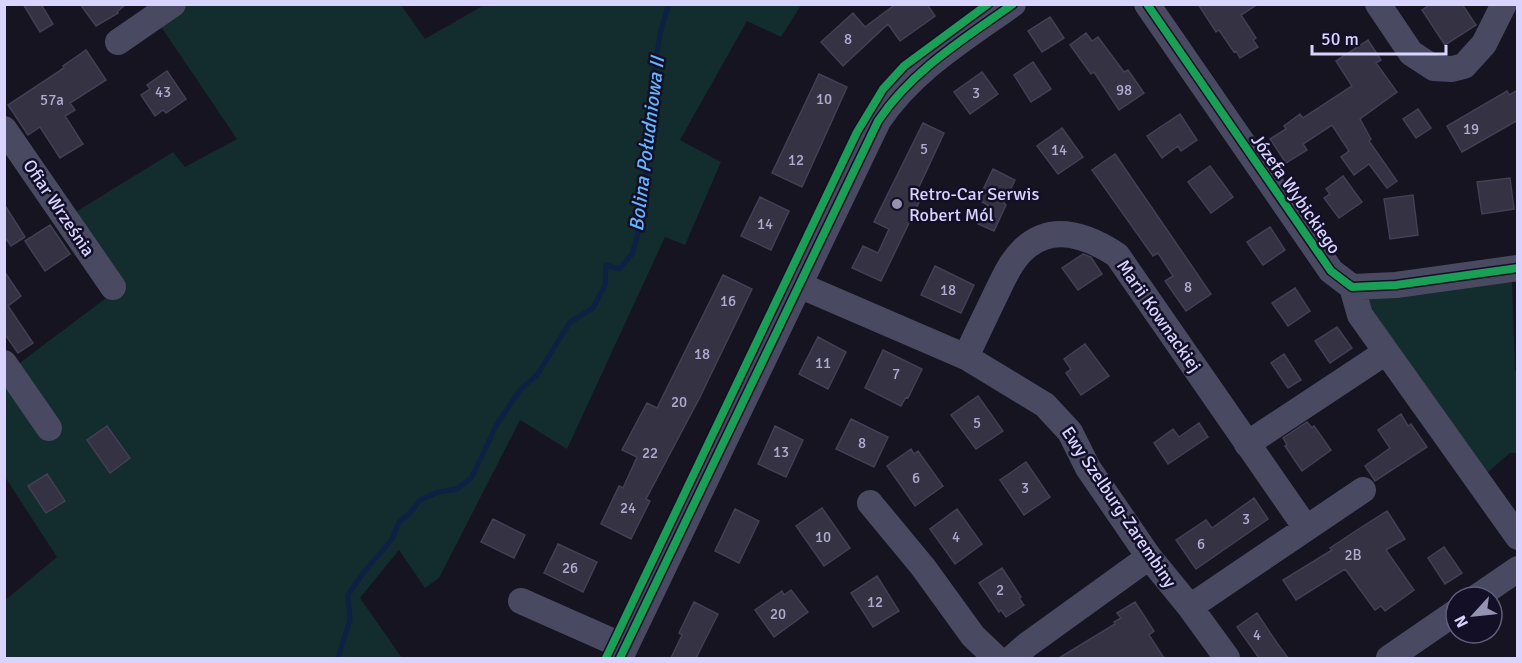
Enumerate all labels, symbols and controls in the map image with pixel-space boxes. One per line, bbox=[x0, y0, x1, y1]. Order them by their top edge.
scale bar bbox=[1312, 18, 1446, 56]
text: 50 m bbox=[1321, 28, 1359, 50]
house number: 8 bbox=[844, 30, 852, 48]
water label: Bolina Południowa II bbox=[624, 53, 670, 233]
house number: 98 bbox=[1116, 81, 1132, 99]
house number: 43 bbox=[155, 83, 171, 101]
house number: 3 bbox=[972, 84, 980, 102]
house number: 10 bbox=[816, 90, 832, 108]
house number: 57a bbox=[40, 91, 64, 109]
house number: 19 bbox=[1463, 120, 1479, 138]
street label: Józefa Wybickiego bbox=[1246, 130, 1346, 258]
house number: 5 bbox=[920, 140, 928, 158]
house number: 14 bbox=[1051, 141, 1067, 159]
house number: 12 bbox=[788, 151, 804, 169]
street label: Ofiar Września bbox=[18, 155, 100, 261]
place label: Retro-Car Serwis Robert Mól bbox=[909, 183, 1039, 226]
marker: Retro-Car Serwis Robert Mól bbox=[890, 197, 904, 211]
house number: 14 bbox=[757, 215, 773, 233]
street label: Marii Kownackiej bbox=[1112, 256, 1206, 376]
house number: 8 bbox=[1184, 278, 1192, 296]
house number: 18 bbox=[940, 281, 956, 299]
house number: 16 bbox=[720, 292, 736, 310]
house number: 18 bbox=[694, 345, 710, 363]
house number: 11 bbox=[815, 354, 831, 372]
house number: 7 bbox=[892, 365, 900, 383]
house number: 20 bbox=[671, 393, 687, 411]
house number: 5 bbox=[973, 414, 981, 432]
street label: Ewy Szelburg-Zarembiny bbox=[1057, 422, 1181, 592]
house number: 8 bbox=[858, 434, 866, 452]
house number: 13 bbox=[773, 443, 789, 461]
house number: 22 bbox=[642, 444, 658, 462]
house number: 6 bbox=[912, 469, 920, 487]
house number: 3 bbox=[1021, 479, 1029, 497]
house number: 24 bbox=[620, 499, 636, 517]
house number: 3 bbox=[1242, 510, 1250, 528]
house number: 10 bbox=[815, 528, 831, 546]
house number: 4 bbox=[952, 528, 960, 546]
house number: 6 bbox=[1197, 535, 1205, 553]
house number: 2B bbox=[1344, 546, 1362, 564]
house number: 26 bbox=[562, 559, 578, 577]
house number: 2 bbox=[996, 581, 1004, 599]
north arrow bbox=[1444, 585, 1504, 645]
house number: 12 bbox=[867, 593, 883, 611]
house number: 20 bbox=[770, 605, 786, 623]
text: N bbox=[1450, 612, 1473, 631]
house number: 4 bbox=[1253, 626, 1261, 644]

